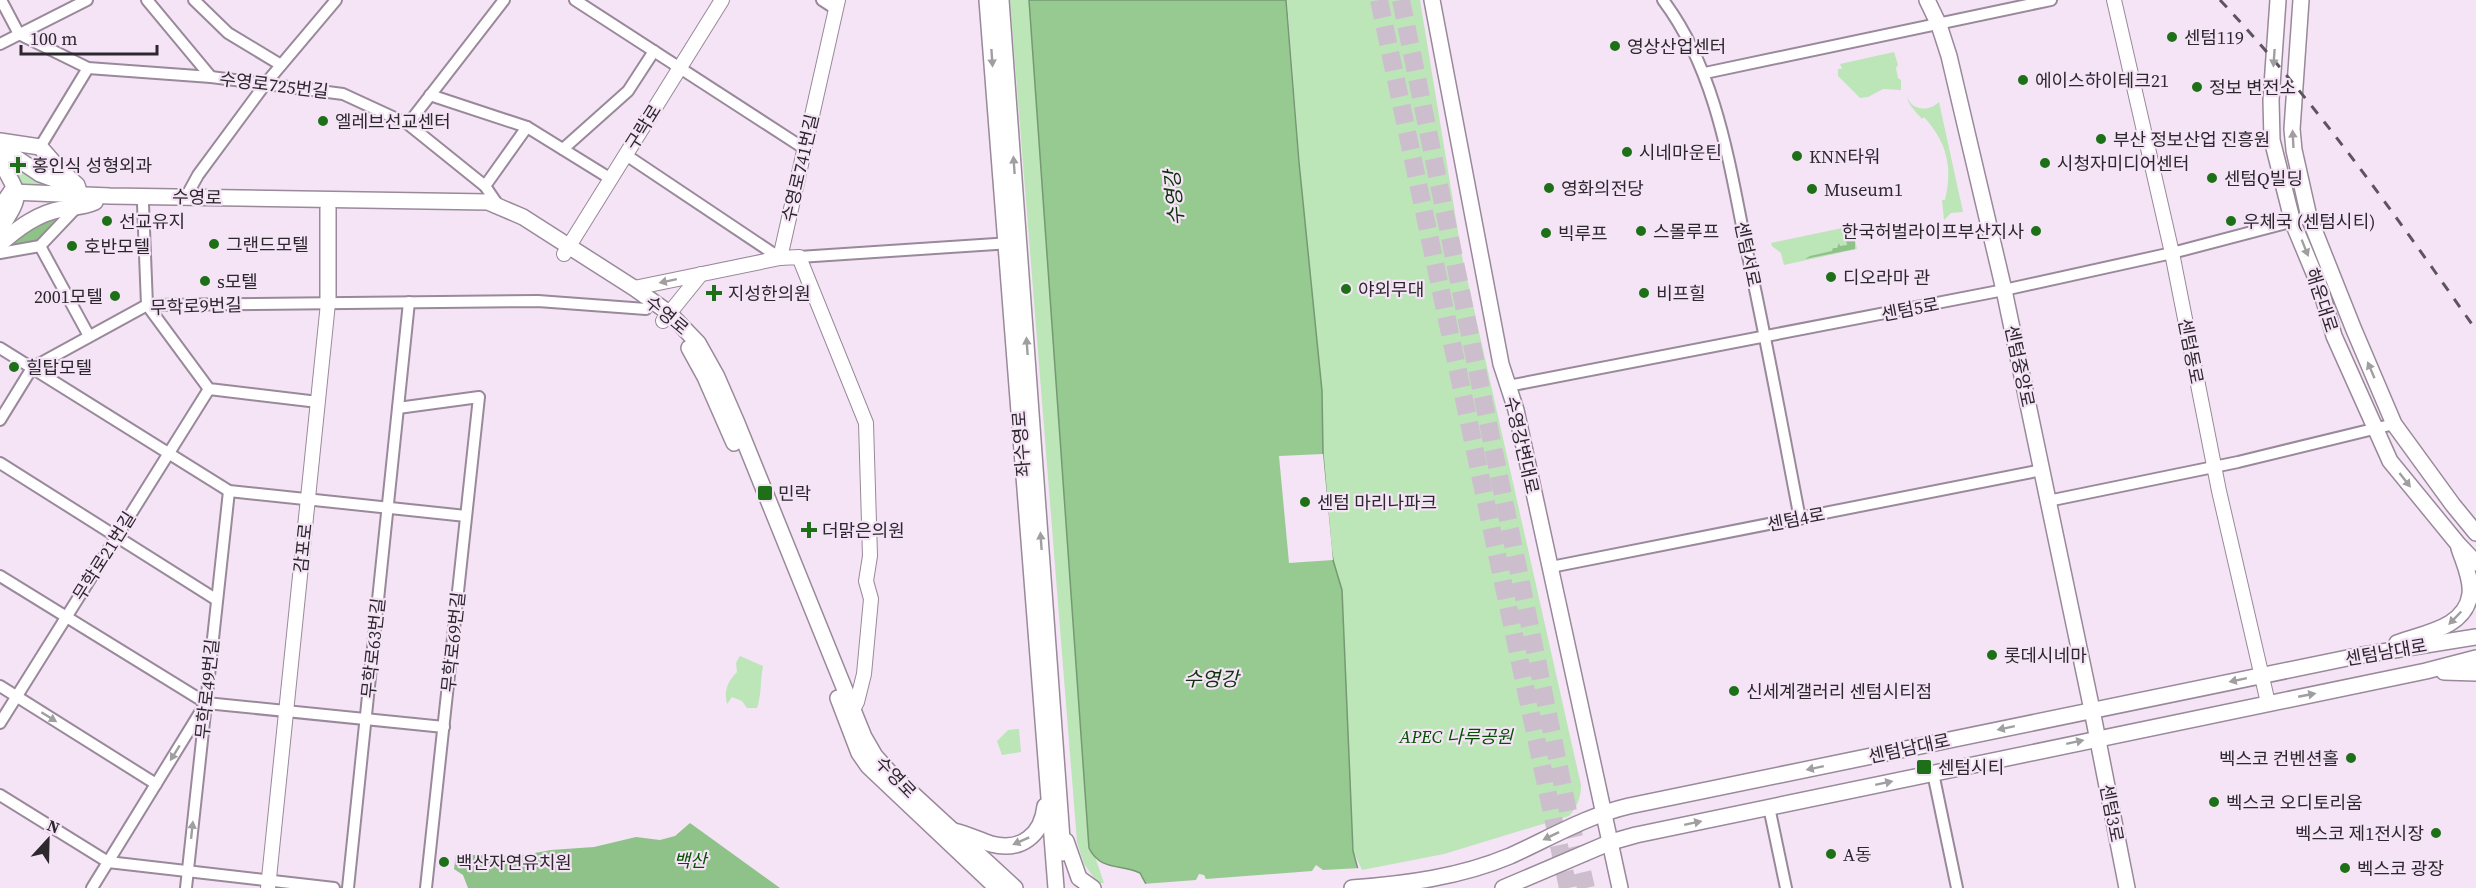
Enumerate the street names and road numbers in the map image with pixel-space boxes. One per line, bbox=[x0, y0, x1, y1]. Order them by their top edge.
street label: 수영로725번길 bbox=[218, 66, 330, 104]
street label: 구락로 bbox=[619, 99, 667, 155]
street label: 수영로741번길 bbox=[775, 112, 825, 224]
street label: 수영로 bbox=[172, 184, 222, 210]
street label: 센텀서로 bbox=[1729, 219, 1767, 289]
street label: 해운대로 bbox=[2300, 265, 2344, 335]
street label: 수영로 bbox=[640, 289, 694, 341]
street label: 센텀5로 bbox=[1879, 291, 1941, 327]
street label: 무학로9번길 bbox=[150, 292, 242, 320]
street label: 센텀동로 bbox=[2172, 316, 2210, 386]
street label: 센텀중앙로 bbox=[1999, 323, 2041, 409]
street label: 수영강변대로 bbox=[1499, 394, 1545, 496]
street label: 좌수영로 bbox=[1006, 410, 1036, 478]
street label: 센텀4로 bbox=[1765, 501, 1827, 537]
street label: 무학로21번길 bbox=[67, 507, 141, 605]
street label: 감포로 bbox=[288, 522, 318, 574]
street label: 무학로69번길 bbox=[435, 591, 471, 693]
street label: 무학로63번길 bbox=[355, 597, 391, 699]
street label: 센텀남대로 bbox=[2343, 632, 2429, 672]
street label: 무학로49번길 bbox=[189, 638, 225, 740]
street label: 센텀남대로 bbox=[1866, 727, 1952, 769]
street label: 수영로 bbox=[870, 750, 922, 804]
street label: 센텀3로 bbox=[2094, 782, 2130, 844]

